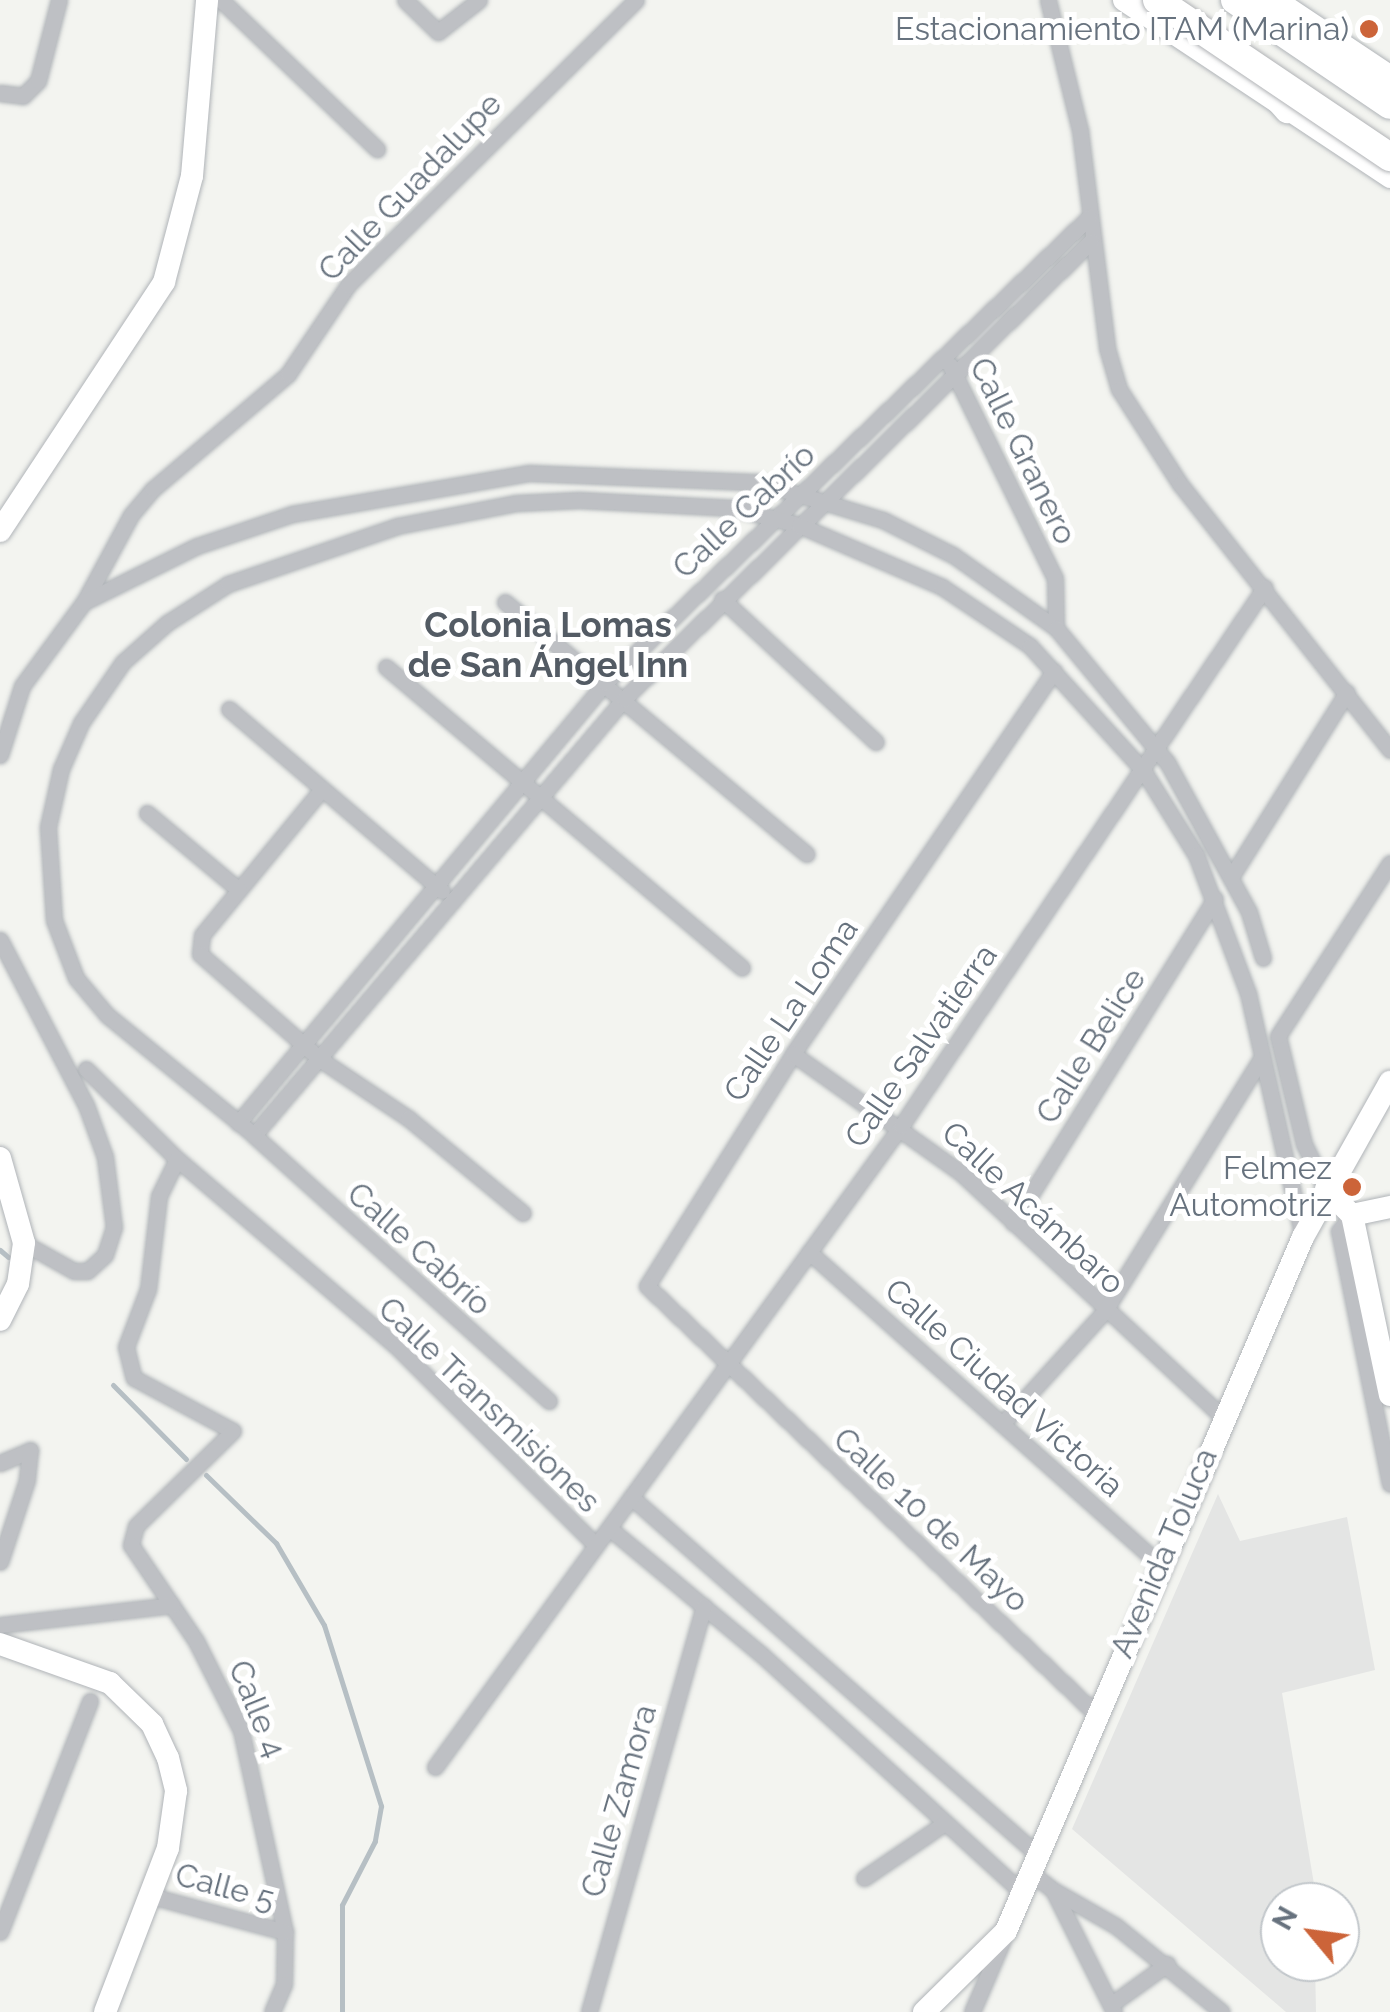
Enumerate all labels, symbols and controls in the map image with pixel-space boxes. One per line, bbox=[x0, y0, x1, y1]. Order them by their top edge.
place label: Estacionamiento ITAM (Marina) bbox=[895, 10, 1349, 48]
marker: Estacionamiento ITAM (Marina) bbox=[1358, 18, 1380, 40]
street label: Calle Guadalupe bbox=[311, 85, 509, 289]
street label: Calle Granero bbox=[961, 352, 1085, 550]
street label: Calle Cabrío bbox=[665, 436, 823, 586]
district label: Colonia Lomas de San Ángel Inn bbox=[407, 604, 689, 686]
street label: Calle La Loma bbox=[716, 911, 866, 1109]
street label: Calle Salvatierra bbox=[837, 937, 1005, 1155]
street label: Calle Belice bbox=[1028, 961, 1154, 1131]
street label: Calle Acámbaro bbox=[934, 1113, 1132, 1303]
place label: Felmez Automotriz bbox=[1169, 1150, 1332, 1225]
street label: Calle Cabrío bbox=[339, 1174, 499, 1324]
marker: Felmez Automotriz bbox=[1341, 1176, 1363, 1198]
street label: Calle Ciudad Victoria bbox=[877, 1271, 1131, 1505]
street label: Calle Transmisiones bbox=[370, 1289, 608, 1521]
street label: Calle 10 de Mayo bbox=[826, 1420, 1036, 1620]
street label: Avenida Toluca bbox=[1102, 1442, 1226, 1664]
street label: Calle 4 bbox=[220, 1655, 294, 1763]
street label: Calle Zamora bbox=[573, 1700, 665, 1902]
street label: Calle 5 bbox=[171, 1855, 279, 1919]
north arrow bbox=[1260, 1882, 1360, 1982]
text: N bbox=[1265, 1901, 1305, 1936]

